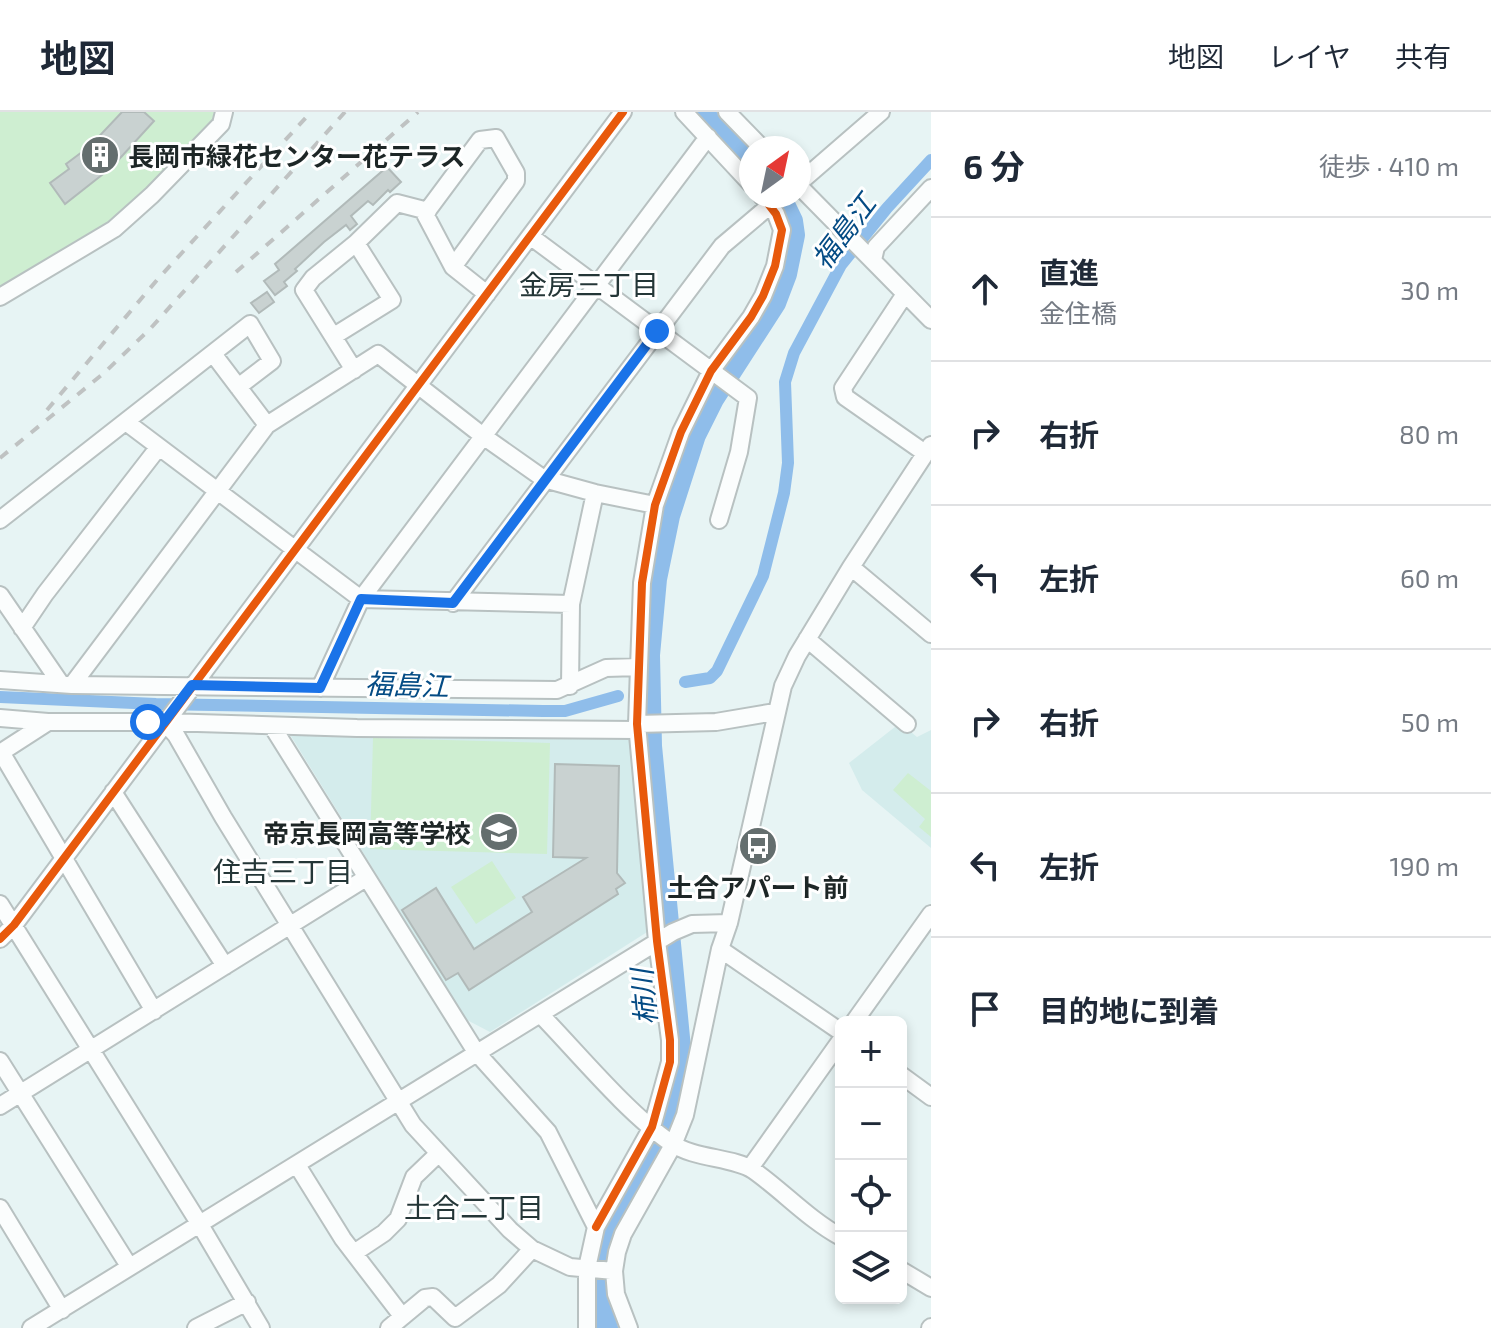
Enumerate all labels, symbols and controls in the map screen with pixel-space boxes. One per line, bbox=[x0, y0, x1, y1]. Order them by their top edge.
text: 地図 bbox=[40, 34, 116, 80]
text: 地図 bbox=[1168, 39, 1224, 73]
text: レイヤ bbox=[1268, 39, 1351, 73]
text: 共有 bbox=[1395, 39, 1451, 73]
building icon: 長岡市緑花センター花テラス bbox=[79, 134, 121, 176]
north arrow bbox=[739, 136, 811, 208]
place label: 長岡市緑花センター花テラス bbox=[128, 140, 465, 171]
text: 6 分 bbox=[963, 145, 1024, 186]
text: 徒歩 · 410 m bbox=[1319, 150, 1459, 181]
water label: 福島江 bbox=[804, 185, 884, 275]
text: 直進 bbox=[1039, 254, 1099, 290]
district label: 金房三丁目 bbox=[519, 267, 659, 301]
icon: ahead bbox=[963, 267, 1007, 311]
text: 30 m bbox=[1400, 274, 1459, 305]
text: 金住橋 bbox=[1039, 297, 1117, 328]
route end bbox=[639, 313, 675, 349]
icon: right bbox=[963, 411, 1007, 455]
text: 右折 bbox=[1039, 416, 1099, 452]
text: 80 m bbox=[1399, 418, 1459, 449]
icon: left bbox=[963, 555, 1007, 599]
text: 左折 bbox=[1039, 560, 1099, 596]
text: 60 m bbox=[1400, 562, 1459, 593]
water label: 福島江 bbox=[364, 666, 453, 703]
icon: right bbox=[963, 699, 1007, 743]
route start bbox=[130, 704, 166, 740]
text: 右折 bbox=[1039, 704, 1099, 740]
text: 50 m bbox=[1401, 706, 1459, 737]
school or university icon: 帝京長岡高等学校 bbox=[478, 811, 520, 853]
place label: 帝京長岡高等学校 bbox=[263, 817, 471, 848]
bus stop icon: 土合アパート前 bbox=[737, 825, 779, 867]
icon: left bbox=[963, 843, 1007, 887]
text: 左折 bbox=[1039, 848, 1099, 884]
text: 190 m bbox=[1390, 850, 1459, 881]
district label: 住吉三丁目 bbox=[213, 854, 353, 888]
place label: 土合アパート前 bbox=[667, 871, 849, 902]
water label: 柿川 bbox=[623, 965, 662, 1026]
icon: arrive bbox=[963, 987, 1007, 1031]
text: 目的地に到着 bbox=[1039, 992, 1219, 1028]
map controls bbox=[835, 1016, 907, 1304]
button: + bbox=[835, 1016, 907, 1088]
button: − bbox=[835, 1088, 907, 1160]
button: locate bbox=[835, 1160, 907, 1232]
district label: 土合二丁目 bbox=[404, 1190, 544, 1224]
button: layers bbox=[835, 1232, 907, 1304]

